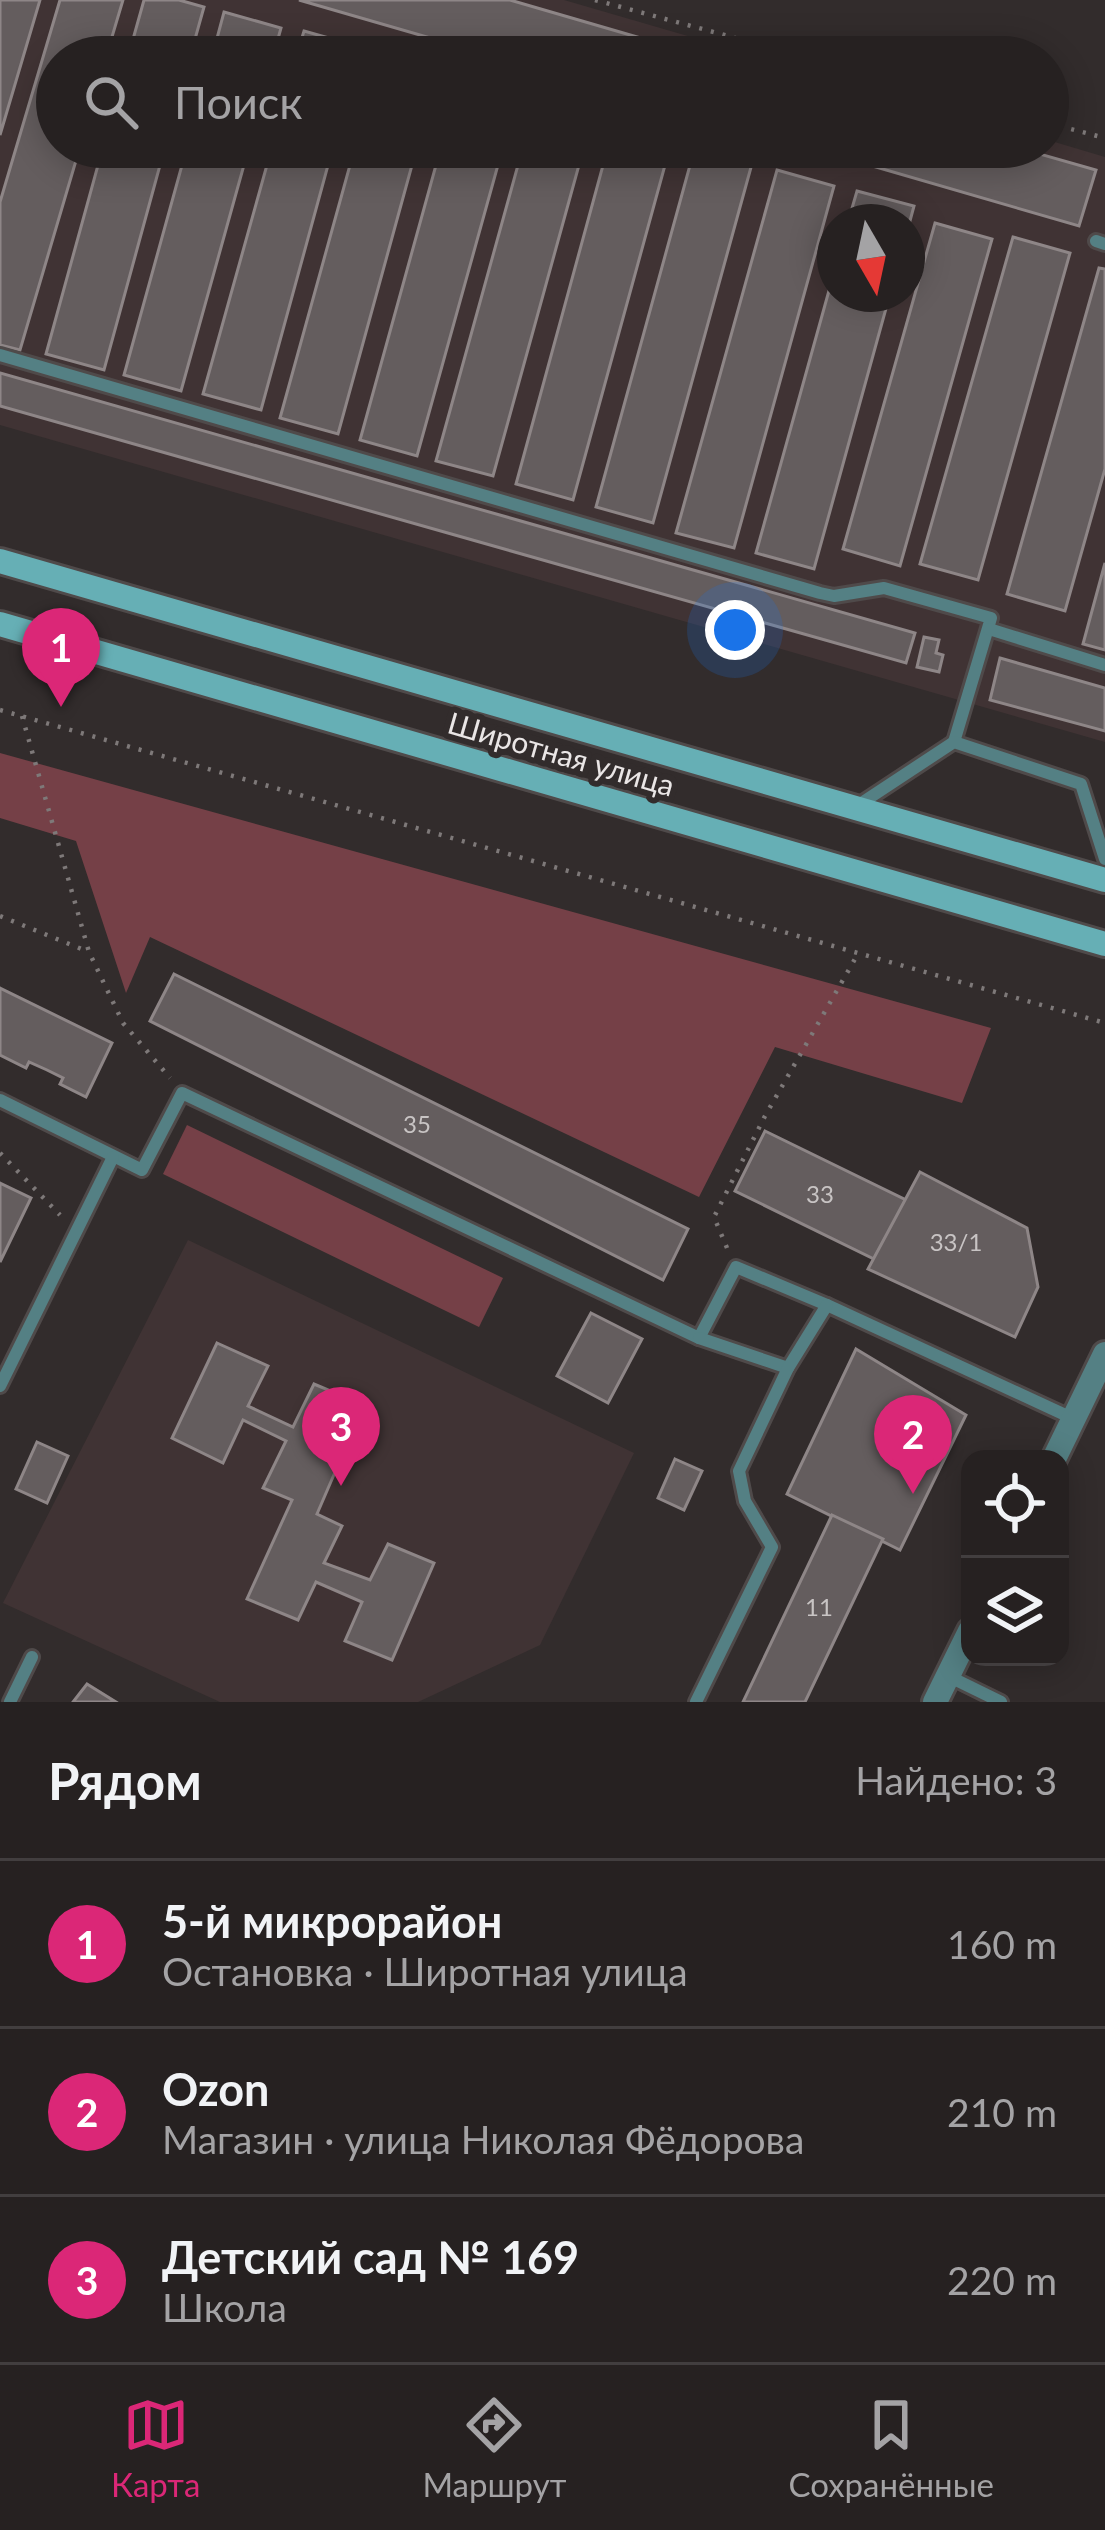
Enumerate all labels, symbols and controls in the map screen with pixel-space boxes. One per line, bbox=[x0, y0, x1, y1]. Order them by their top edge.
search box bbox=[36, 36, 1069, 168]
icon: search bbox=[78, 69, 144, 135]
text: Поиск bbox=[174, 75, 303, 129]
north arrow bbox=[817, 204, 925, 312]
your location bbox=[705, 600, 765, 660]
pin: 1 bbox=[22, 608, 100, 707]
street label: Широтная улица bbox=[444, 704, 679, 803]
house number: 35 bbox=[403, 1109, 431, 1138]
house number: 33 bbox=[806, 1179, 834, 1208]
house number: 33/1 bbox=[930, 1227, 982, 1256]
pin: 3 bbox=[302, 1387, 380, 1486]
pin: 2 bbox=[874, 1395, 952, 1494]
map controls bbox=[961, 1450, 1069, 1666]
button: locate bbox=[961, 1450, 1069, 1558]
button: layers bbox=[961, 1558, 1069, 1666]
house number: 11 bbox=[805, 1592, 833, 1621]
text: Рядом bbox=[48, 1750, 202, 1811]
text: Найдено: 3 bbox=[855, 1757, 1057, 1803]
text: 5-й микрорайон bbox=[162, 1894, 502, 1948]
text: 1 bbox=[76, 1921, 98, 1967]
text: 160 m bbox=[947, 1921, 1057, 1967]
text: Остановка · Широтная улица bbox=[162, 1948, 688, 1994]
text: Ozon bbox=[162, 2062, 269, 2116]
text: 2 bbox=[76, 2089, 98, 2135]
text: 210 m bbox=[947, 2089, 1057, 2135]
text: Магазин · улица Николая Фёдорова bbox=[162, 2116, 804, 2162]
text: Детский сад № 169 bbox=[162, 2230, 579, 2284]
text: 3 bbox=[76, 2257, 98, 2303]
text: 220 m bbox=[947, 2257, 1057, 2303]
text: Школа bbox=[162, 2284, 287, 2330]
tab: Карта bbox=[111, 2392, 200, 2504]
tab: Маршрут bbox=[422, 2392, 566, 2504]
tab: Сохранённые bbox=[788, 2392, 994, 2504]

